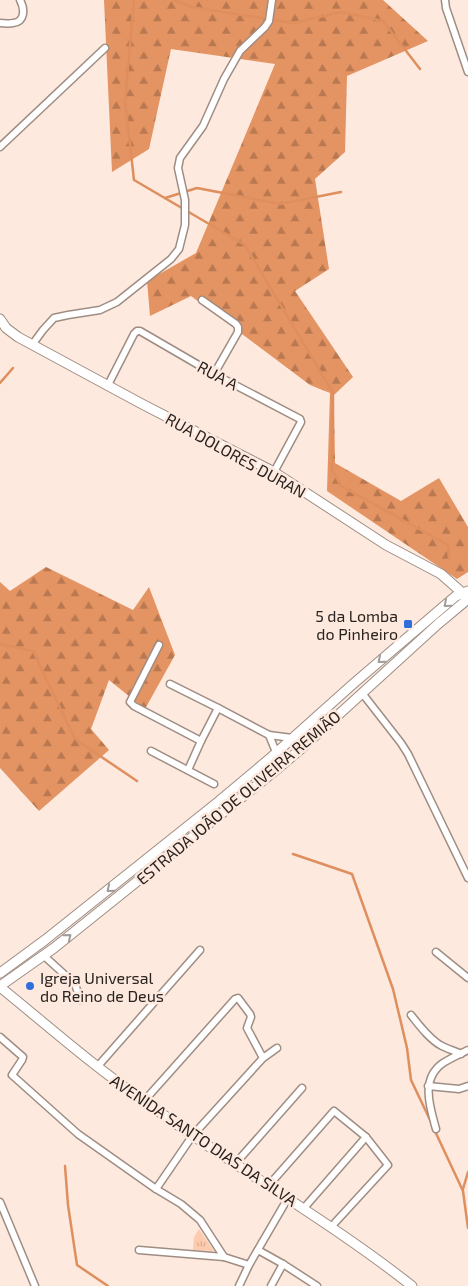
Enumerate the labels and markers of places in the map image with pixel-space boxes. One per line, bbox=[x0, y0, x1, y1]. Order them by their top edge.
place label: 5 da Lomba do Pinheiro bbox=[315, 606, 398, 643]
marker: 5 da Lomba do Pinheiro bbox=[402, 618, 414, 630]
place label: Igreja Universal do Reino de Deus bbox=[40, 968, 164, 1005]
marker: Igreja Universal do Reino de Deus bbox=[24, 980, 36, 992]

